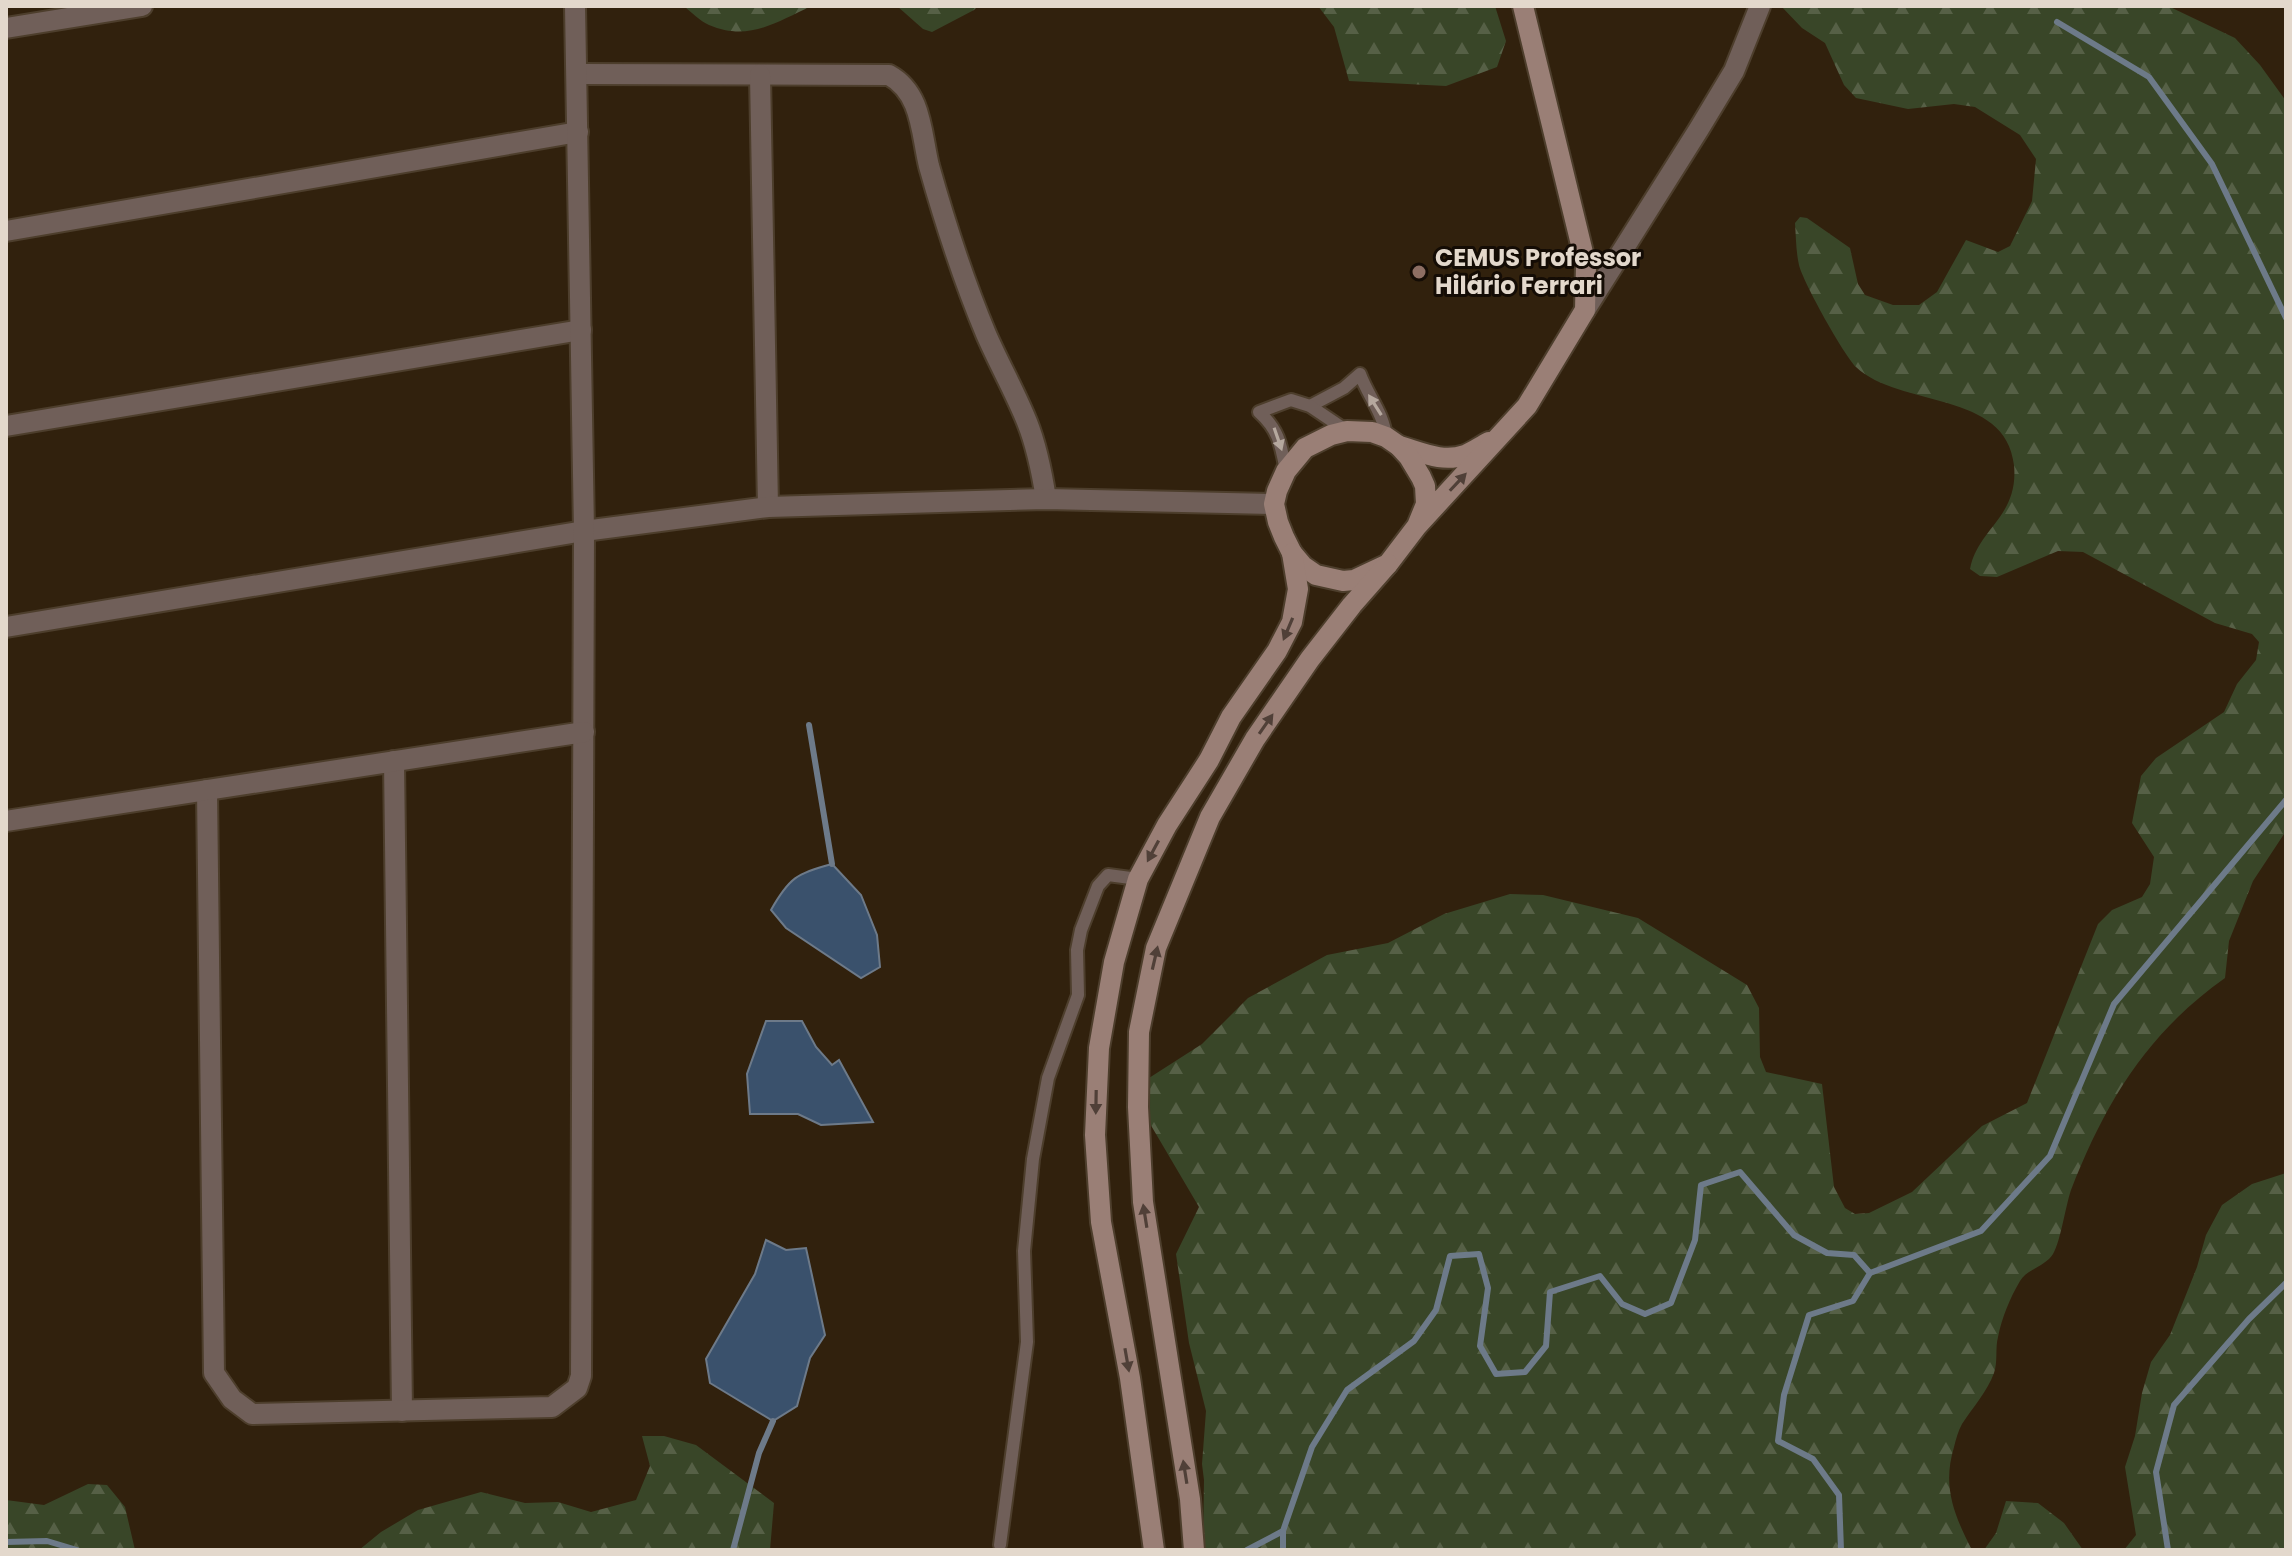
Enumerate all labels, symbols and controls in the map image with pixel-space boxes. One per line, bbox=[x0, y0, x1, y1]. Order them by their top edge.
place label: CEMUS Professor Hilário Ferrari bbox=[1435, 241, 1641, 302]
marker: CEMUS Professor Hilário Ferrari bbox=[1410, 263, 1428, 281]
one-way arrow bbox=[1369, 394, 1383, 416]
one-way arrow bbox=[1272, 427, 1284, 451]
one-way arrow bbox=[1449, 473, 1467, 492]
one-way arrow bbox=[1282, 617, 1295, 641]
one-way arrow bbox=[1258, 713, 1273, 734]
one-way arrow bbox=[1147, 840, 1161, 862]
one-way arrow bbox=[1149, 945, 1162, 970]
one-way arrow bbox=[1089, 1090, 1102, 1115]
one-way arrow bbox=[1138, 1203, 1151, 1228]
one-way arrow bbox=[1121, 1347, 1133, 1372]
one-way arrow bbox=[1179, 1460, 1191, 1485]

